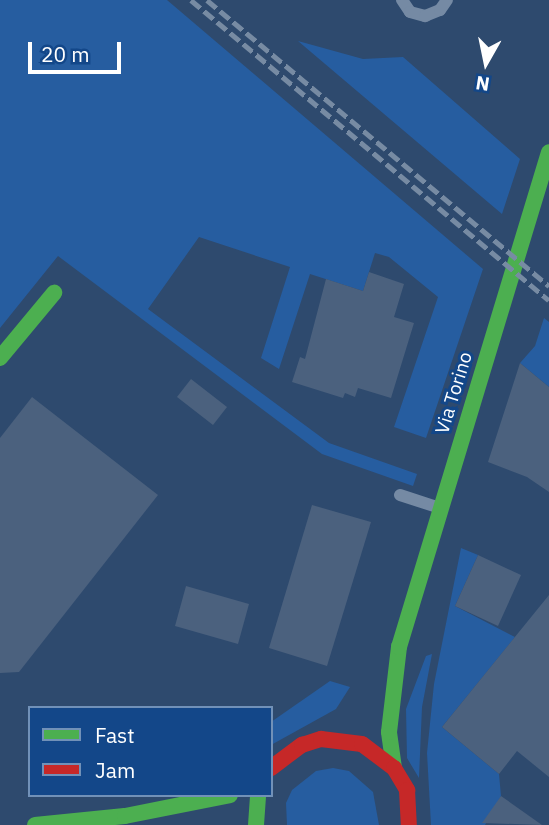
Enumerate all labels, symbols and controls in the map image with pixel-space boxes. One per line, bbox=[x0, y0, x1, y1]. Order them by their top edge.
scale bar bbox=[32, 28, 124, 72]
north arrow bbox=[451, 28, 521, 98]
text: 20 m bbox=[41, 40, 90, 68]
text: N bbox=[474, 71, 491, 97]
street label: Via Torino bbox=[431, 349, 477, 437]
legend bbox=[28, 706, 273, 797]
text: Fast bbox=[95, 721, 135, 749]
text: Jam bbox=[95, 756, 135, 784]

